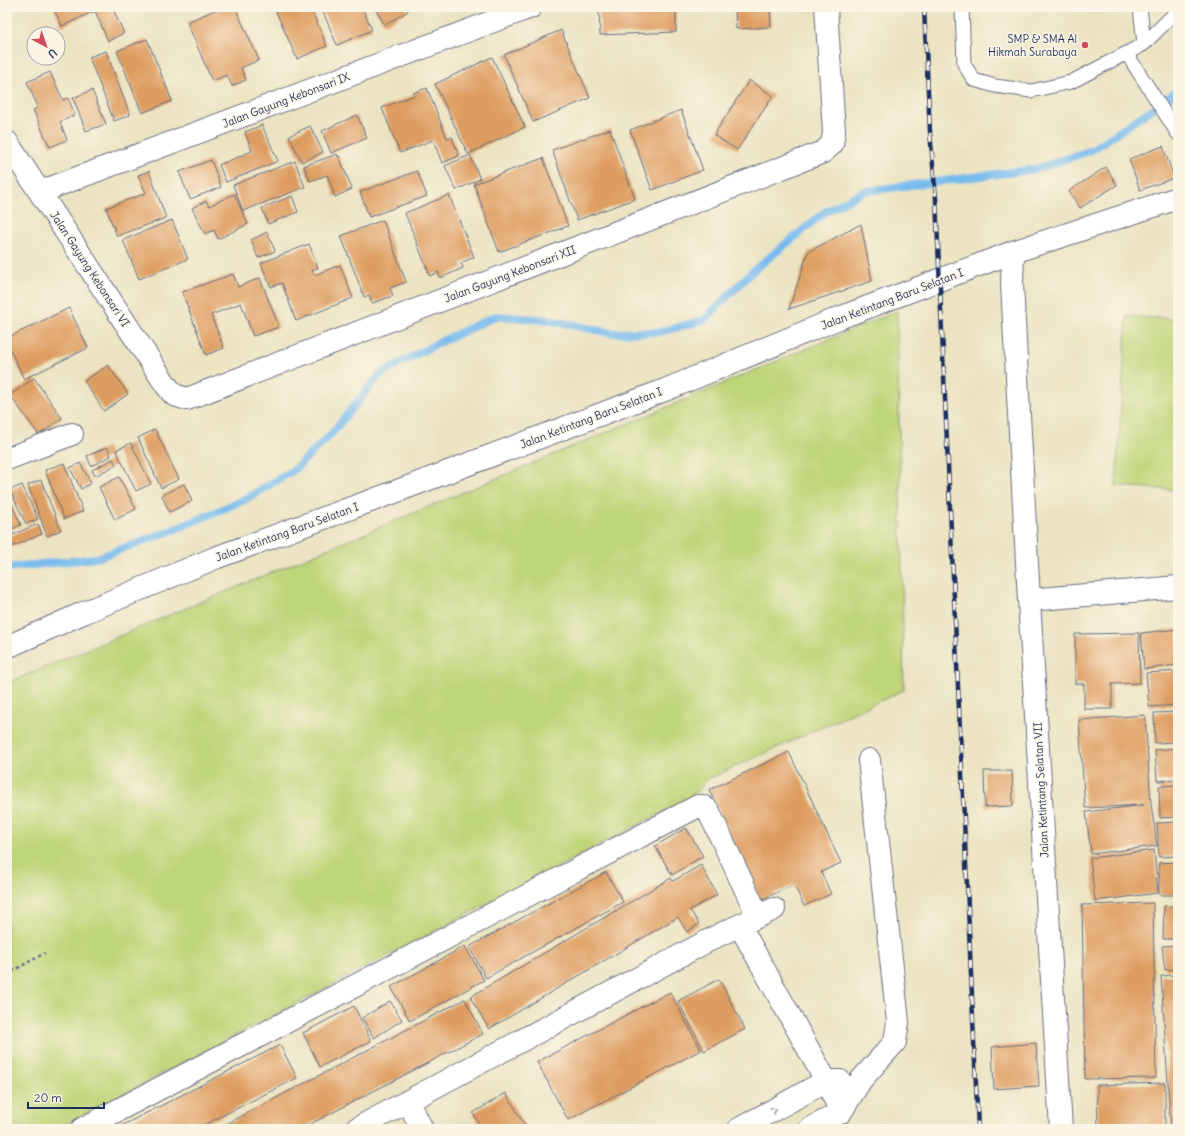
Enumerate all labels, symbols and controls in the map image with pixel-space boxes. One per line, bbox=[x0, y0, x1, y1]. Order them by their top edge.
north arrow bbox=[26, 26, 66, 66]
place label: SMP & SMA Al Hikmah Surabaya bbox=[988, 32, 1077, 59]
marker: SMP & SMA Al Hikmah Surabaya bbox=[1080, 40, 1090, 50]
text: U bbox=[45, 46, 60, 61]
street label: Jalan Gayung Kebonsari IX bbox=[220, 69, 352, 131]
street label: Jalan Gayung Kebonsari VI bbox=[47, 209, 133, 330]
street label: Jalan Gayung Kebonsari XII bbox=[442, 242, 578, 306]
street label: Jalan Ketintang Baru Selatan I bbox=[819, 265, 965, 333]
street label: Jalan Ketintang Baru Selatan I bbox=[518, 384, 664, 452]
street label: Jalan Ketintang Baru Selatan I bbox=[214, 500, 361, 564]
street label: Jalan Ketintang Selatan VII bbox=[1030, 722, 1052, 858]
scale bar bbox=[28, 1084, 104, 1110]
text: 20 m bbox=[34, 1090, 62, 1105]
one-way arrow bbox=[769, 1108, 777, 1115]

